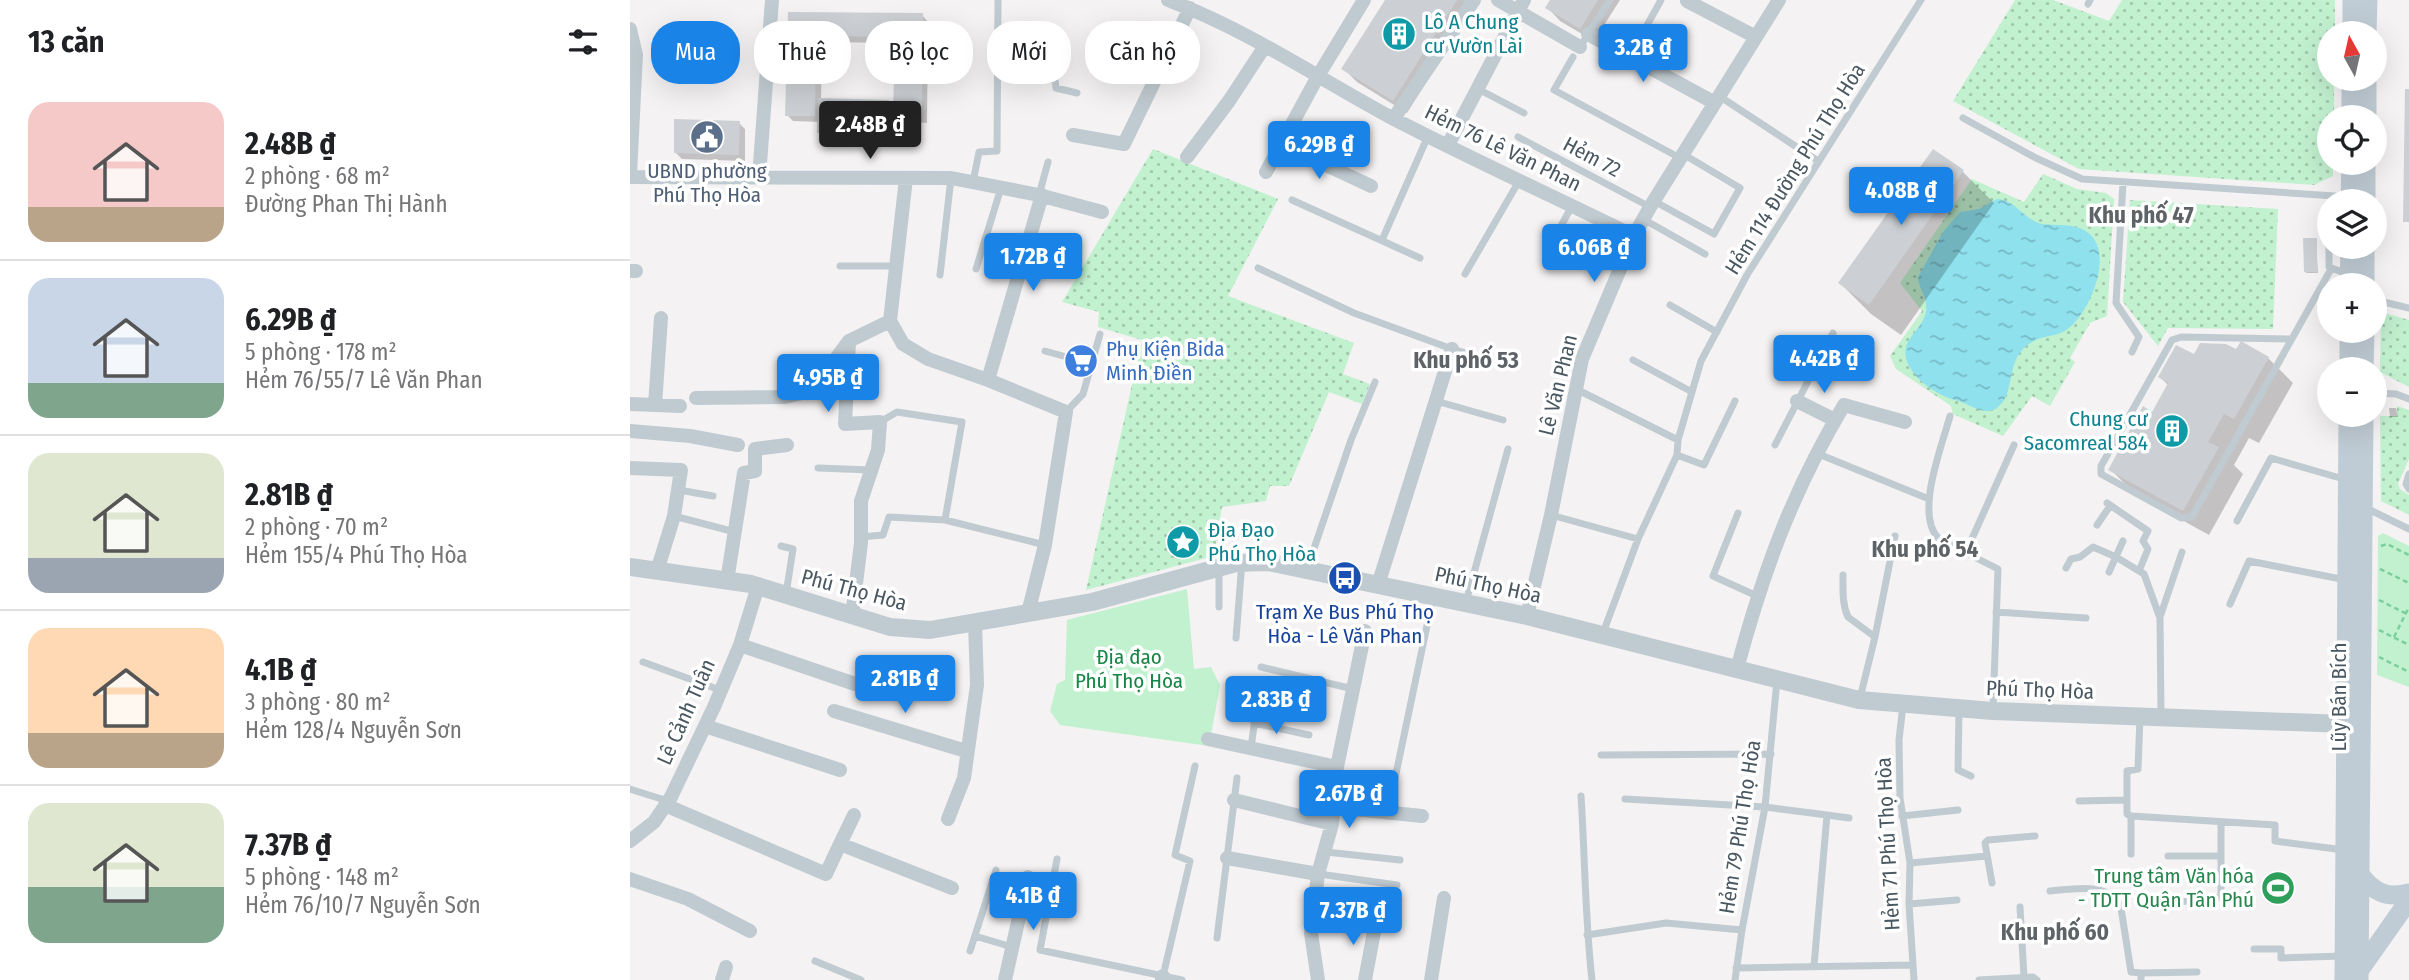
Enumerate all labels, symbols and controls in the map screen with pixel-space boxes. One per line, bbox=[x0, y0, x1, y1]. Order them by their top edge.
place label: Lô A Chung cư Vườn Lài bbox=[1424, 9, 1523, 59]
building icon: Lô A Chung cư Vườn Lài bbox=[1380, 15, 1418, 53]
chip: Mua bbox=[651, 21, 740, 84]
chip: Thuê bbox=[754, 21, 851, 84]
chip: Bộ lọc bbox=[865, 21, 973, 84]
chip: Mới bbox=[987, 21, 1071, 84]
chip: Căn hộ bbox=[1085, 21, 1200, 84]
north arrow bbox=[2317, 21, 2387, 91]
map controls bbox=[2317, 21, 2387, 427]
icon: filters bbox=[564, 23, 602, 61]
text: 13 căn bbox=[28, 24, 105, 60]
pin: 3.2B ₫ bbox=[1586, 24, 1700, 84]
text: 3.2B ₫ bbox=[1614, 33, 1672, 61]
street label: Hẻm 114 Đường Phú Thọ Hòa bbox=[1719, 58, 1871, 280]
street label: Hẻm 76 Lê Văn Phan bbox=[1421, 99, 1585, 197]
pin: 2.48B ₫ bbox=[805, 102, 935, 161]
button: locate bbox=[2317, 105, 2387, 175]
text: 2.48B ₫ bbox=[835, 110, 905, 138]
public building icon: UBND phường Phú Thọ Hòa bbox=[688, 118, 726, 156]
pin: 6.29B ₫ bbox=[1254, 122, 1384, 181]
text: 2.48B ₫ bbox=[245, 126, 336, 162]
icon: home bbox=[84, 130, 168, 214]
text: 6.29B ₫ bbox=[1284, 130, 1354, 158]
street label: Hẻm 72 bbox=[1559, 131, 1625, 183]
place label: UBND phường Phú Thọ Hòa bbox=[647, 158, 767, 208]
text: 2 phòng · 68 m² bbox=[245, 162, 390, 190]
pin: 4.08B ₫ bbox=[1836, 168, 1966, 227]
text: 4.08B ₫ bbox=[1865, 176, 1937, 204]
button: layers bbox=[2317, 189, 2387, 259]
text: Đường Phan Thị Hành bbox=[245, 190, 448, 218]
district label: Khu phố 47 bbox=[2089, 199, 2194, 229]
pin: 6.06B ₫ bbox=[1529, 224, 1659, 284]
pin: 1.72B ₫ bbox=[968, 233, 1098, 293]
text: 6.06B ₫ bbox=[1558, 233, 1630, 261]
text: 1.72B ₫ bbox=[1000, 242, 1066, 270]
button: + bbox=[2317, 273, 2387, 343]
text: 6.29B ₫ bbox=[245, 302, 336, 338]
icon: home bbox=[84, 306, 168, 390]
street label: Lê Văn Phan bbox=[1533, 332, 1583, 438]
place label: Phụ Kiện Bida Minh Điền bbox=[1106, 336, 1225, 386]
pin: 4.42B ₫ bbox=[1759, 336, 1889, 395]
text: 5 phòng · 178 m² bbox=[245, 338, 397, 366]
supermarket icon: Phụ Kiện Bida Minh Điền bbox=[1062, 342, 1100, 380]
district label: Khu phố 53 bbox=[1413, 344, 1519, 374]
text: 4.42B ₫ bbox=[1789, 344, 1859, 372]
pin: 4.95B ₫ bbox=[763, 354, 893, 414]
button: − bbox=[2317, 357, 2387, 427]
text: 4.95B ₫ bbox=[793, 363, 863, 391]
text: Hẻm 76/55/7 Lê Văn Phan bbox=[245, 366, 483, 394]
place label: Chung cư Sacomreal 584 bbox=[2024, 406, 2148, 456]
building icon: Chung cư Sacomreal 584 bbox=[2153, 412, 2191, 450]
text: 2.81B ₫ bbox=[245, 477, 333, 513]
icon: home bbox=[84, 481, 168, 565]
text: 2 phòng · 70 m² bbox=[245, 513, 388, 541]
place label: Địa Đạo Phú Thọ Hòa bbox=[1208, 517, 1316, 567]
place icon: Địa Đạo Phú Thọ Hòa bbox=[1164, 523, 1202, 561]
district label: Khu phố 54 bbox=[1872, 533, 1979, 563]
text: Hẻm 155/4 Phú Thọ Hòa bbox=[245, 541, 468, 569]
bus stop icon: Trạm Xe Bus Phú Thọ Hòa - Lê Văn Phan bbox=[1326, 559, 1364, 597]
street label: Phú Thọ Hòa bbox=[1432, 561, 1544, 609]
street label: Phú Thọ Hòa bbox=[798, 563, 910, 617]
place label: Trạm Xe Bus Phú Thọ Hòa - Lê Văn Phan bbox=[1256, 599, 1434, 649]
street label: Lũy Bán Bích bbox=[2326, 643, 2352, 751]
park label: Địa đạo Phú Thọ Hòa bbox=[1075, 644, 1183, 694]
text: 4.1B ₫ bbox=[245, 652, 317, 688]
street label: Lê Cảnh Tuân bbox=[651, 655, 721, 769]
icon: home bbox=[84, 656, 168, 740]
pin: 2.81B ₫ bbox=[840, 656, 970, 715]
text: 2.81B ₫ bbox=[871, 664, 939, 692]
street label: Phú Thọ Hòa bbox=[1985, 675, 2095, 705]
pin: 2.83B ₫ bbox=[1211, 676, 1341, 736]
text: 2.83B ₫ bbox=[1241, 685, 1311, 713]
text: 3 phòng · 80 m² bbox=[245, 688, 391, 716]
text: Hẻm 128/4 Nguyễn Sơn bbox=[245, 716, 462, 744]
street label: Hẻm 79 Phú Thọ Hòa bbox=[1713, 738, 1767, 916]
street label: Hẻm 71 Phú Thọ Hòa bbox=[1870, 757, 1906, 931]
pin: 2.67B ₫ bbox=[1284, 770, 1414, 830]
text: 2.67B ₫ bbox=[1315, 779, 1383, 807]
text: 7.37B ₫ bbox=[245, 827, 332, 863]
icon: home bbox=[84, 831, 168, 915]
text: 5 phòng · 148 m² bbox=[245, 863, 399, 891]
place label: Trung tâm Văn hóa - TDTT Quận Tân Phú bbox=[2078, 863, 2254, 913]
sports icon: Trung tâm Văn hóa - TDTT Quận Tân Phú bbox=[2259, 869, 2297, 907]
pin: 4.1B ₫ bbox=[976, 872, 1090, 932]
text: 4.1B ₫ bbox=[1006, 881, 1060, 909]
pin: 7.37B ₫ bbox=[1288, 888, 1418, 947]
text: Hẻm 76/10/7 Nguyễn Sơn bbox=[245, 891, 481, 919]
text: 7.37B ₫ bbox=[1320, 896, 1386, 924]
district label: Khu phố 60 bbox=[2001, 916, 2109, 946]

